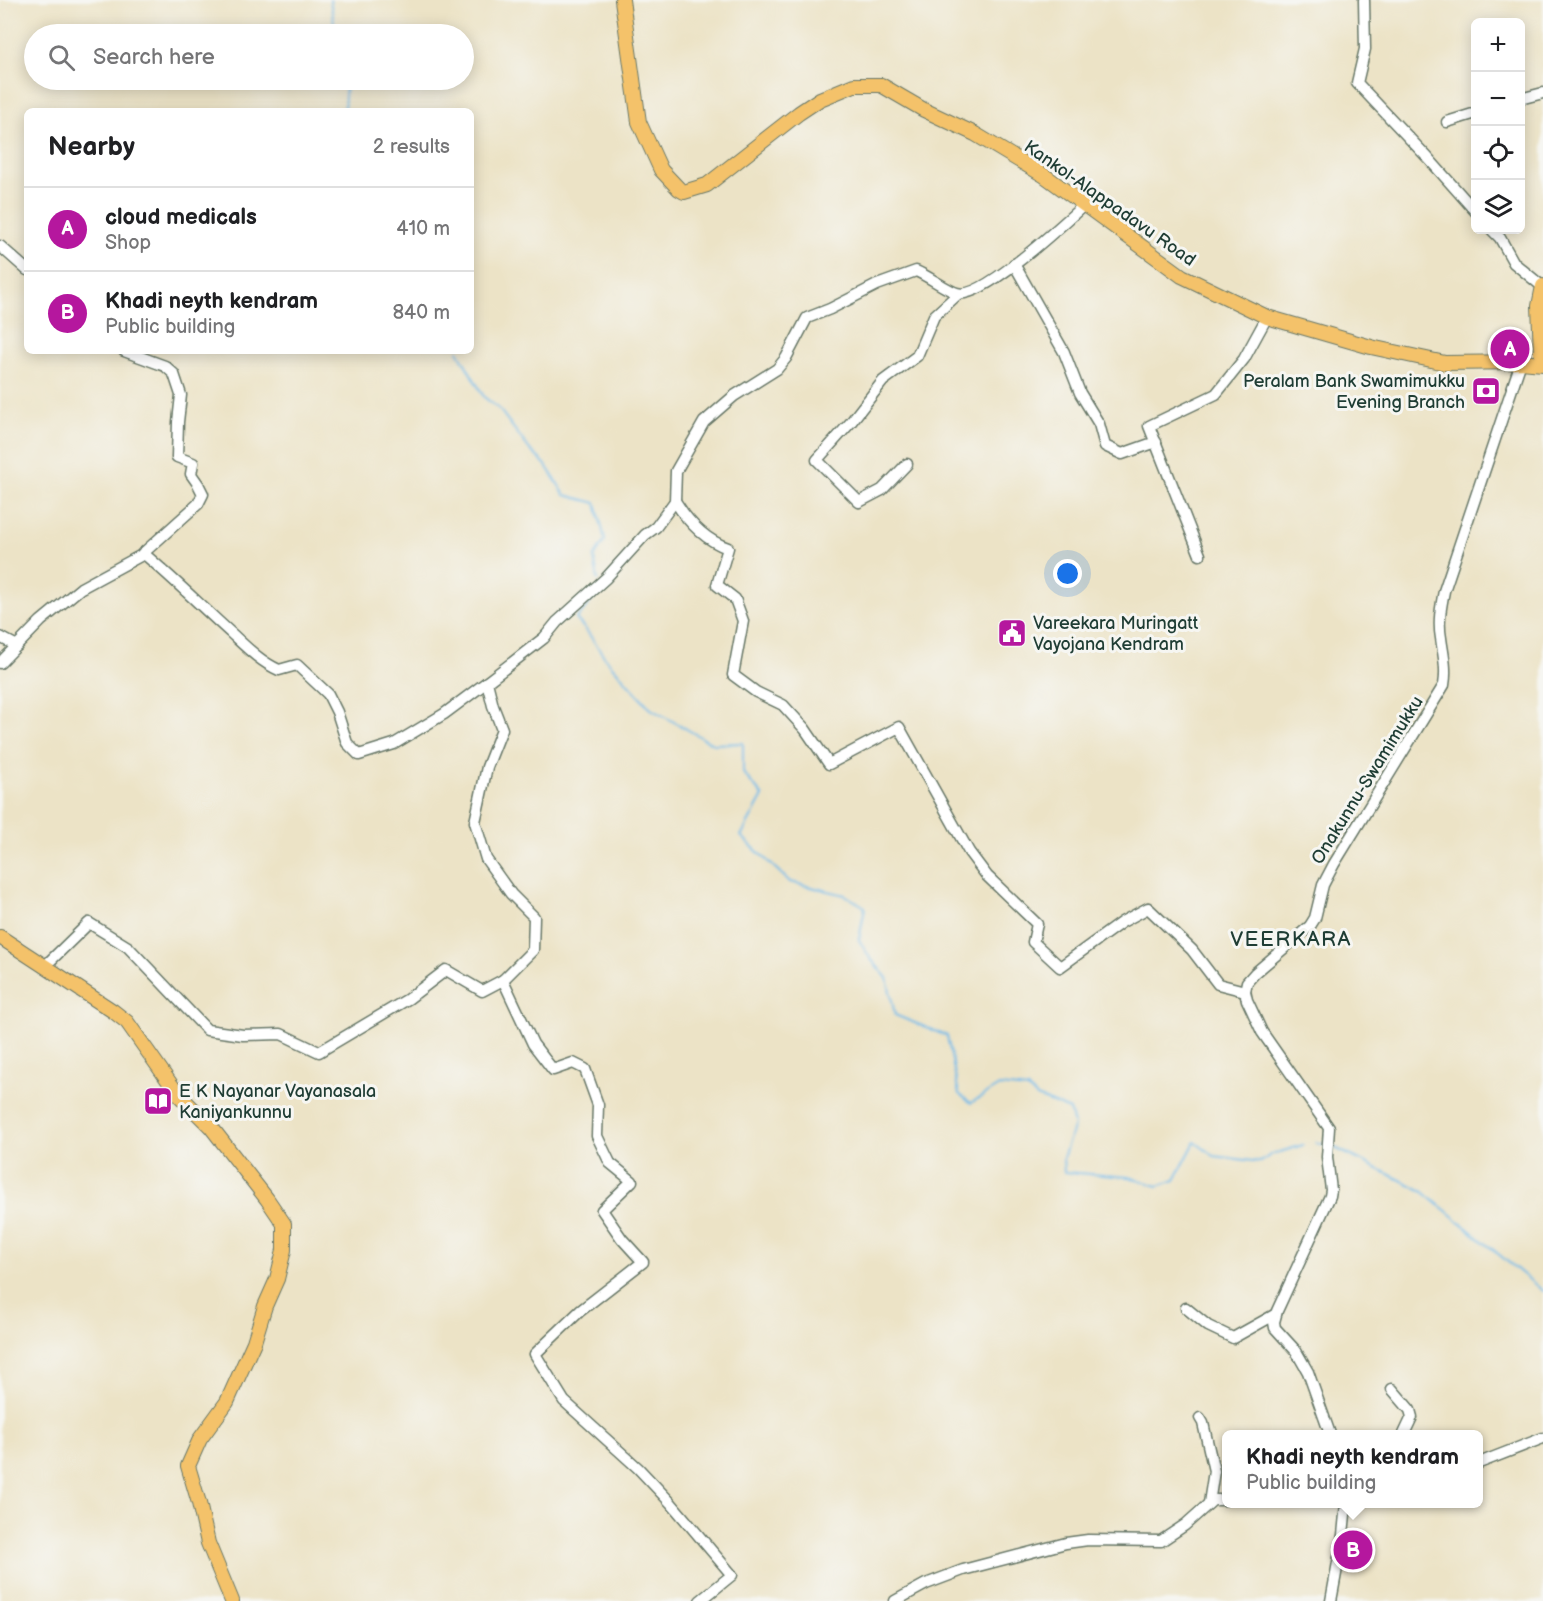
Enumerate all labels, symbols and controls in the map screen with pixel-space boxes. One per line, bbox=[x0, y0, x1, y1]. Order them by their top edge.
map controls bbox=[1471, 18, 1525, 234]
button: + bbox=[1471, 18, 1525, 72]
search box bbox=[24, 24, 474, 90]
icon: search bbox=[45, 41, 78, 74]
text: Search here bbox=[93, 44, 215, 71]
button: − bbox=[1471, 72, 1525, 126]
button: locate bbox=[1471, 126, 1525, 180]
text: Nearby bbox=[48, 132, 135, 163]
text: 2 results bbox=[373, 135, 450, 159]
street label: Kankol-Alappadavu Road bbox=[1020, 136, 1200, 271]
button: layers bbox=[1471, 180, 1525, 234]
text: cloud medicals bbox=[105, 204, 257, 231]
text: A bbox=[61, 217, 74, 241]
text: 410 m bbox=[396, 217, 450, 241]
text: Shop bbox=[105, 231, 151, 255]
text: Khadi neyth kendram bbox=[105, 288, 318, 315]
text: B bbox=[60, 301, 75, 325]
text: 840 m bbox=[392, 301, 450, 325]
text: Public building bbox=[105, 315, 235, 339]
pin: A bbox=[1490, 326, 1530, 372]
place label: Peralam Bank Swamimukku Evening Branch bbox=[1243, 371, 1465, 413]
bank icon: Peralam Bank Swamimukku Evening Branch bbox=[1470, 375, 1502, 407]
your location bbox=[1053, 559, 1082, 588]
place label: Vareekara Muringatt Vayojana Kendram bbox=[1033, 613, 1199, 655]
public building icon: Vareekara Muringatt Vayojana Kendram bbox=[996, 617, 1028, 649]
street label: Onakunnu-Swamimukku bbox=[1307, 692, 1428, 868]
district label: VEERKARA bbox=[1230, 927, 1352, 952]
place label: E K Nayanar Vayanasala Kaniyankunnu bbox=[179, 1081, 376, 1123]
library icon: E K Nayanar Vayanasala Kaniyankunnu bbox=[142, 1085, 174, 1117]
popup bbox=[1222, 1430, 1483, 1508]
text: Khadi neyth kendram bbox=[1246, 1444, 1459, 1471]
text: Public building bbox=[1246, 1471, 1376, 1495]
pin: B bbox=[1334, 1528, 1372, 1572]

